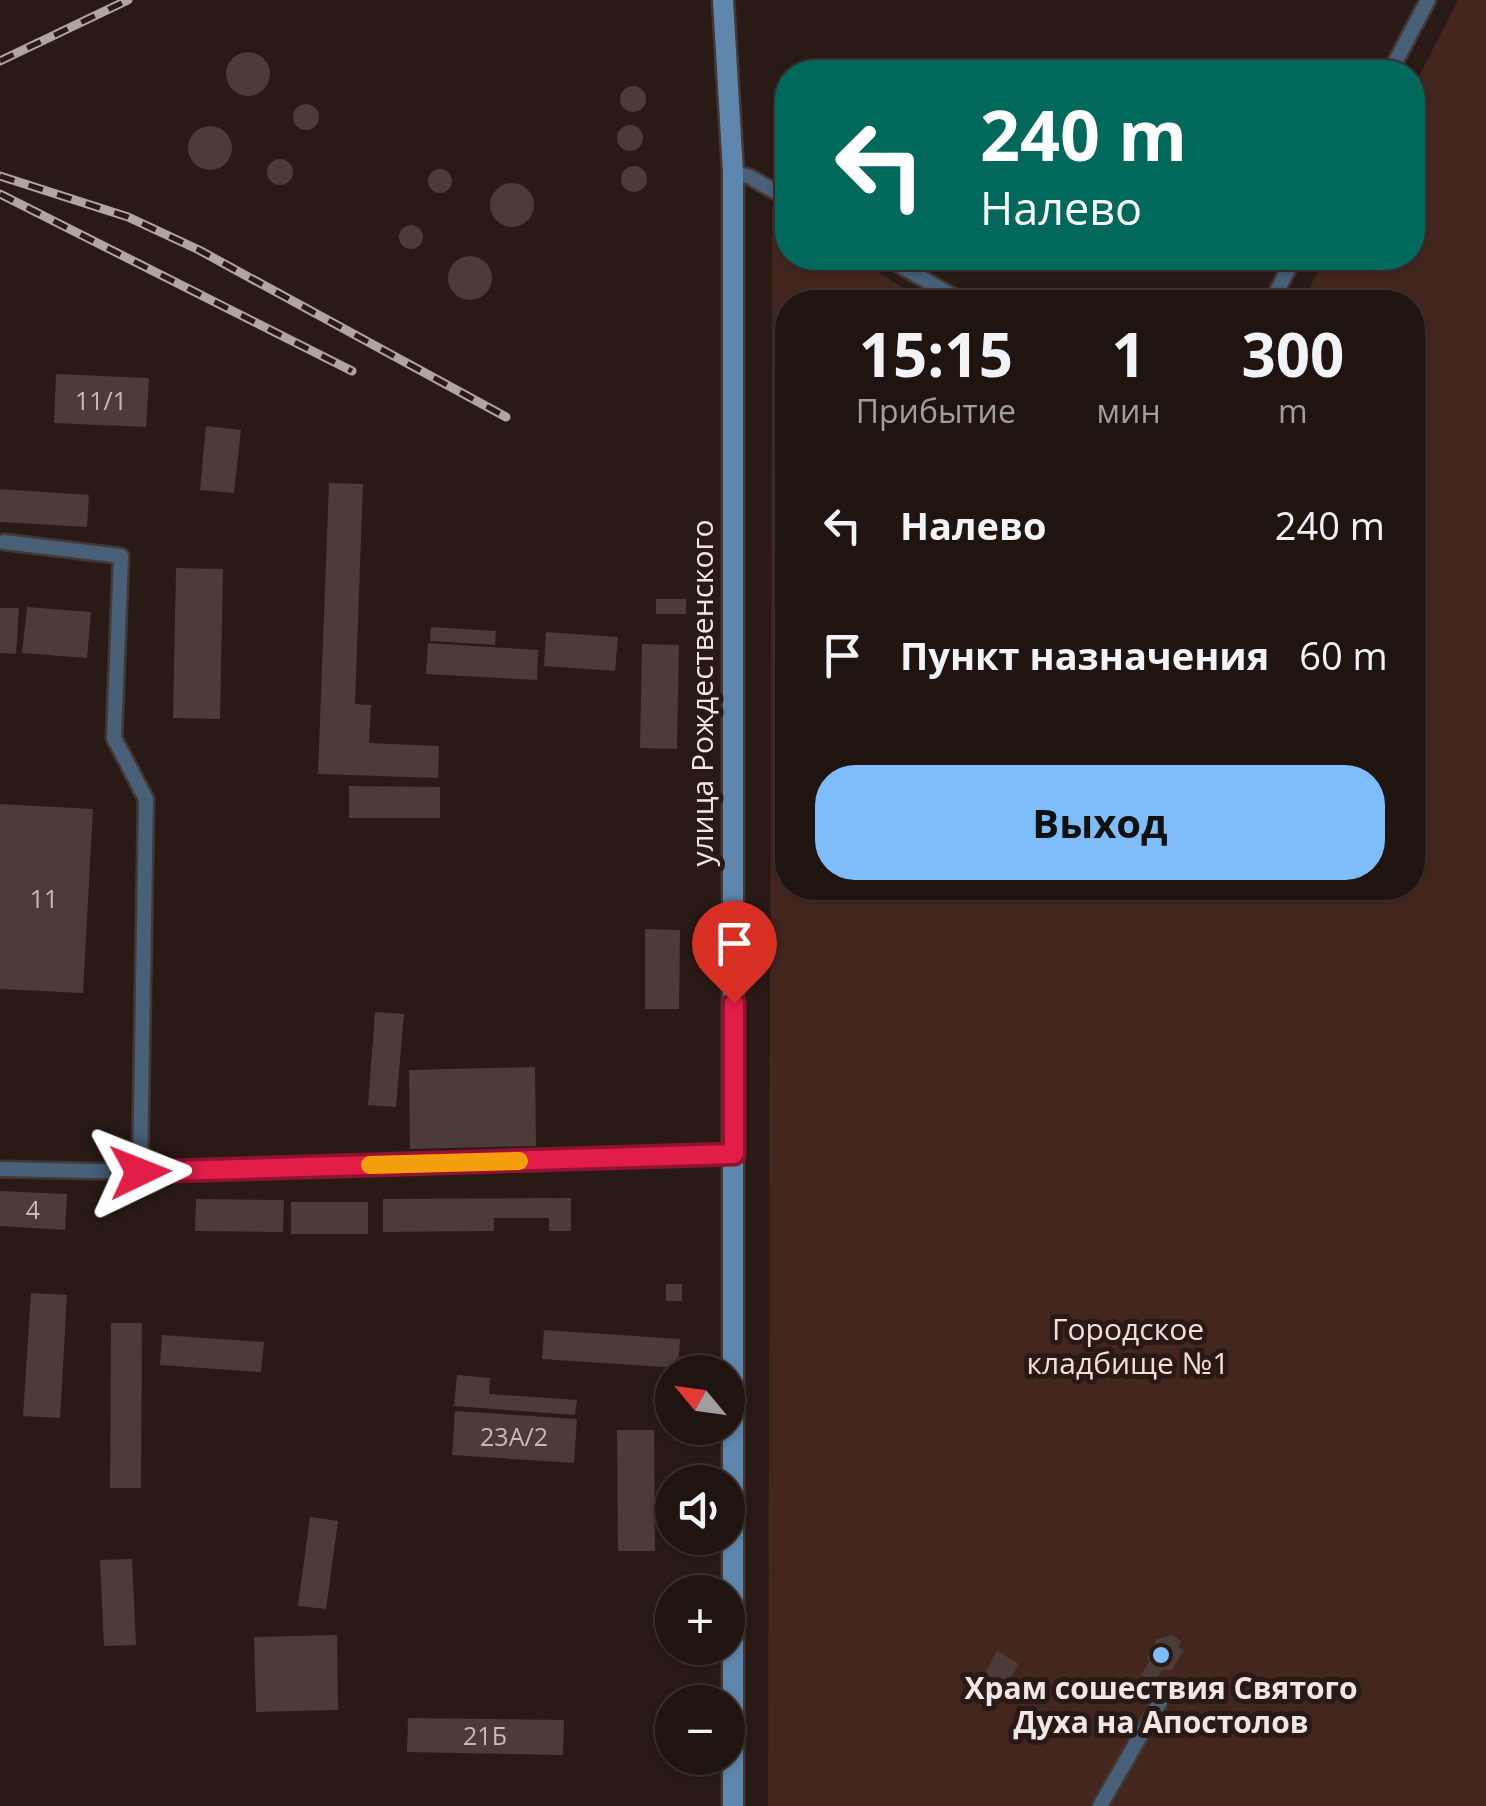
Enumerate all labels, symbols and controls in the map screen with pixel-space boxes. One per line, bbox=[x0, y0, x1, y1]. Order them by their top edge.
text: 240 m bbox=[980, 86, 1187, 182]
icon: left bbox=[815, 100, 945, 230]
text: Налево bbox=[980, 177, 1142, 238]
text: 15:15 bbox=[859, 313, 1013, 395]
text: 1 bbox=[1111, 313, 1146, 395]
text: 300 bbox=[1241, 313, 1344, 395]
house number: 11/1 bbox=[75, 383, 127, 417]
text: Прибытие bbox=[856, 389, 1016, 432]
text: мин bbox=[1097, 389, 1161, 432]
text: m bbox=[1278, 389, 1308, 432]
icon: left bbox=[815, 498, 870, 553]
text: Налево bbox=[900, 499, 1046, 551]
text: 240 m bbox=[1275, 499, 1385, 551]
street label: улица Рождественского bbox=[681, 519, 722, 867]
icon: arrive bbox=[815, 628, 870, 683]
text: Пункт назначения bbox=[900, 629, 1269, 681]
text: 60 m bbox=[1299, 629, 1388, 681]
button: Выход bbox=[815, 765, 1385, 880]
house number: 11 bbox=[30, 881, 58, 915]
pin bbox=[692, 901, 777, 1004]
icon: arrive bbox=[707, 916, 762, 971]
position arrow bbox=[88, 1120, 192, 1224]
house number: 4 bbox=[26, 1192, 40, 1226]
park label: Городское кладбище №1 bbox=[1027, 1308, 1229, 1383]
north arrow bbox=[655, 1355, 745, 1445]
map controls bbox=[655, 1355, 745, 1775]
house number: 23А/2 bbox=[480, 1419, 548, 1453]
button: sound bbox=[655, 1465, 745, 1555]
button: + bbox=[655, 1575, 745, 1665]
marker: Храм сошествия Святого Духа на Апостолов bbox=[1150, 1644, 1172, 1666]
place label: Храм сошествия Святого Духа на Апостолов bbox=[965, 1667, 1357, 1742]
button: − bbox=[655, 1685, 745, 1775]
house number: 21Б bbox=[463, 1718, 507, 1752]

